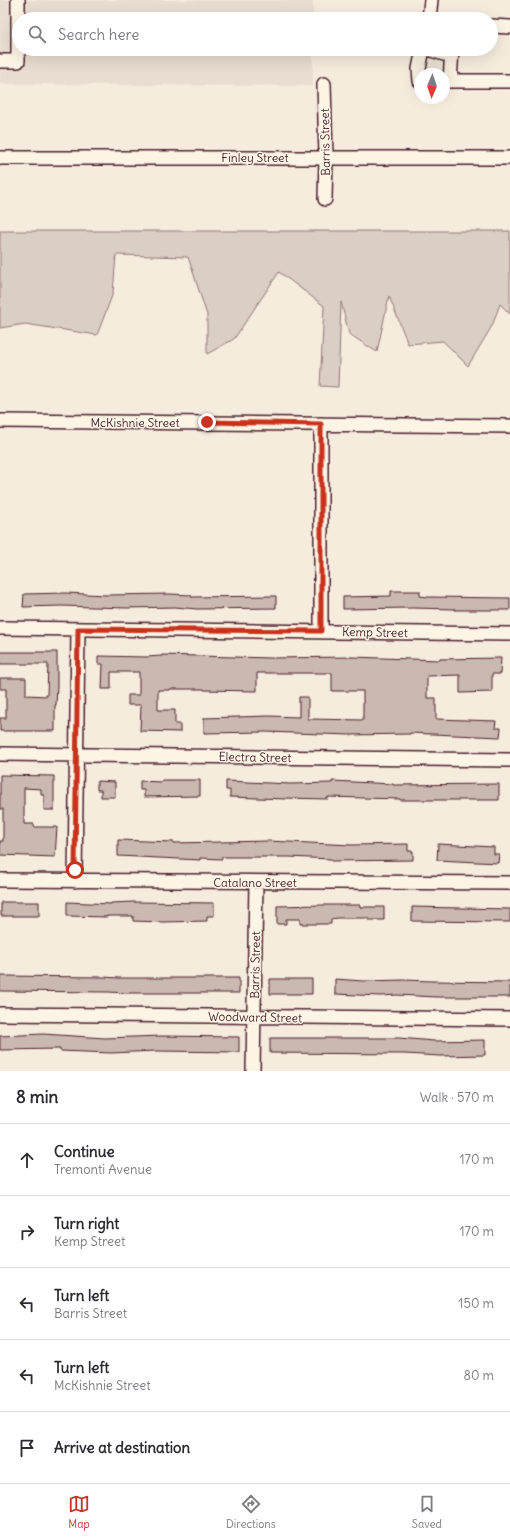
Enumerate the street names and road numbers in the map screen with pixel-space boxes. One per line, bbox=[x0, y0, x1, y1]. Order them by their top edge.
street label: Barris Street bbox=[317, 108, 333, 176]
street label: Finley Street bbox=[221, 150, 289, 165]
street label: McKishnie Street bbox=[90, 415, 180, 430]
street label: Kemp Street bbox=[342, 624, 408, 640]
street label: Electra Street bbox=[218, 749, 292, 765]
street label: Catalano Street bbox=[213, 875, 297, 890]
street label: Barris Street bbox=[247, 931, 263, 999]
street label: Woodward Street bbox=[208, 1009, 302, 1025]

